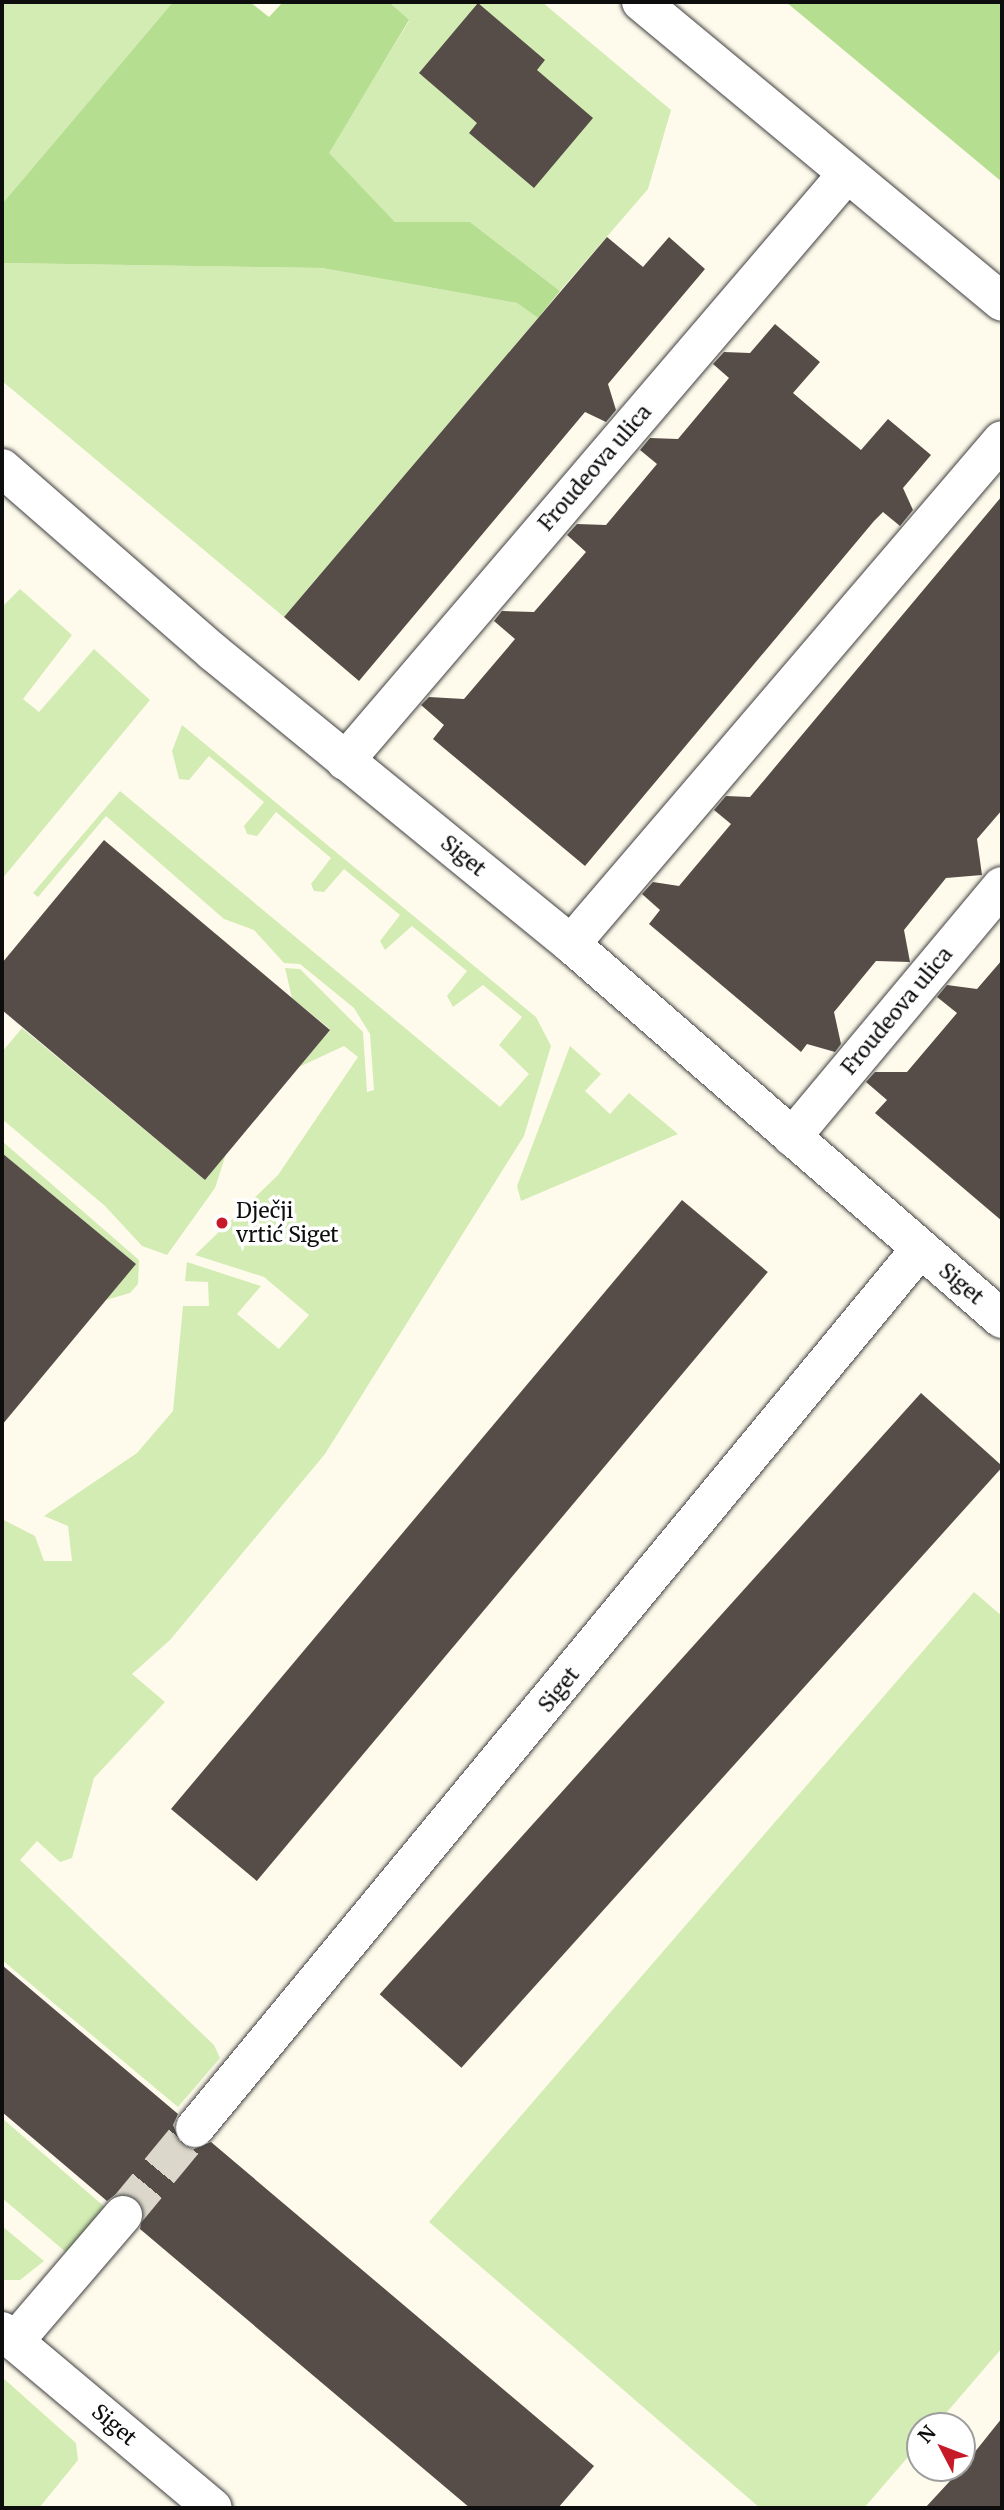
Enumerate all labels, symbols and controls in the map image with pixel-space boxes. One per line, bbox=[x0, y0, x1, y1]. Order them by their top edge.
street label: Froudeova ulica bbox=[533, 400, 657, 536]
street label: Siget bbox=[435, 830, 491, 882]
street label: Froudeova ulica bbox=[836, 942, 958, 1080]
place label: Dječji vrtić Siget bbox=[236, 1198, 339, 1248]
marker: Dječji vrtić Siget bbox=[214, 1215, 230, 1231]
street label: Siget bbox=[934, 1258, 988, 1310]
street label: Siget bbox=[533, 1662, 585, 1718]
street label: Siget bbox=[87, 2399, 141, 2451]
north arrow bbox=[906, 2412, 976, 2482]
text: N bbox=[913, 2421, 941, 2448]

